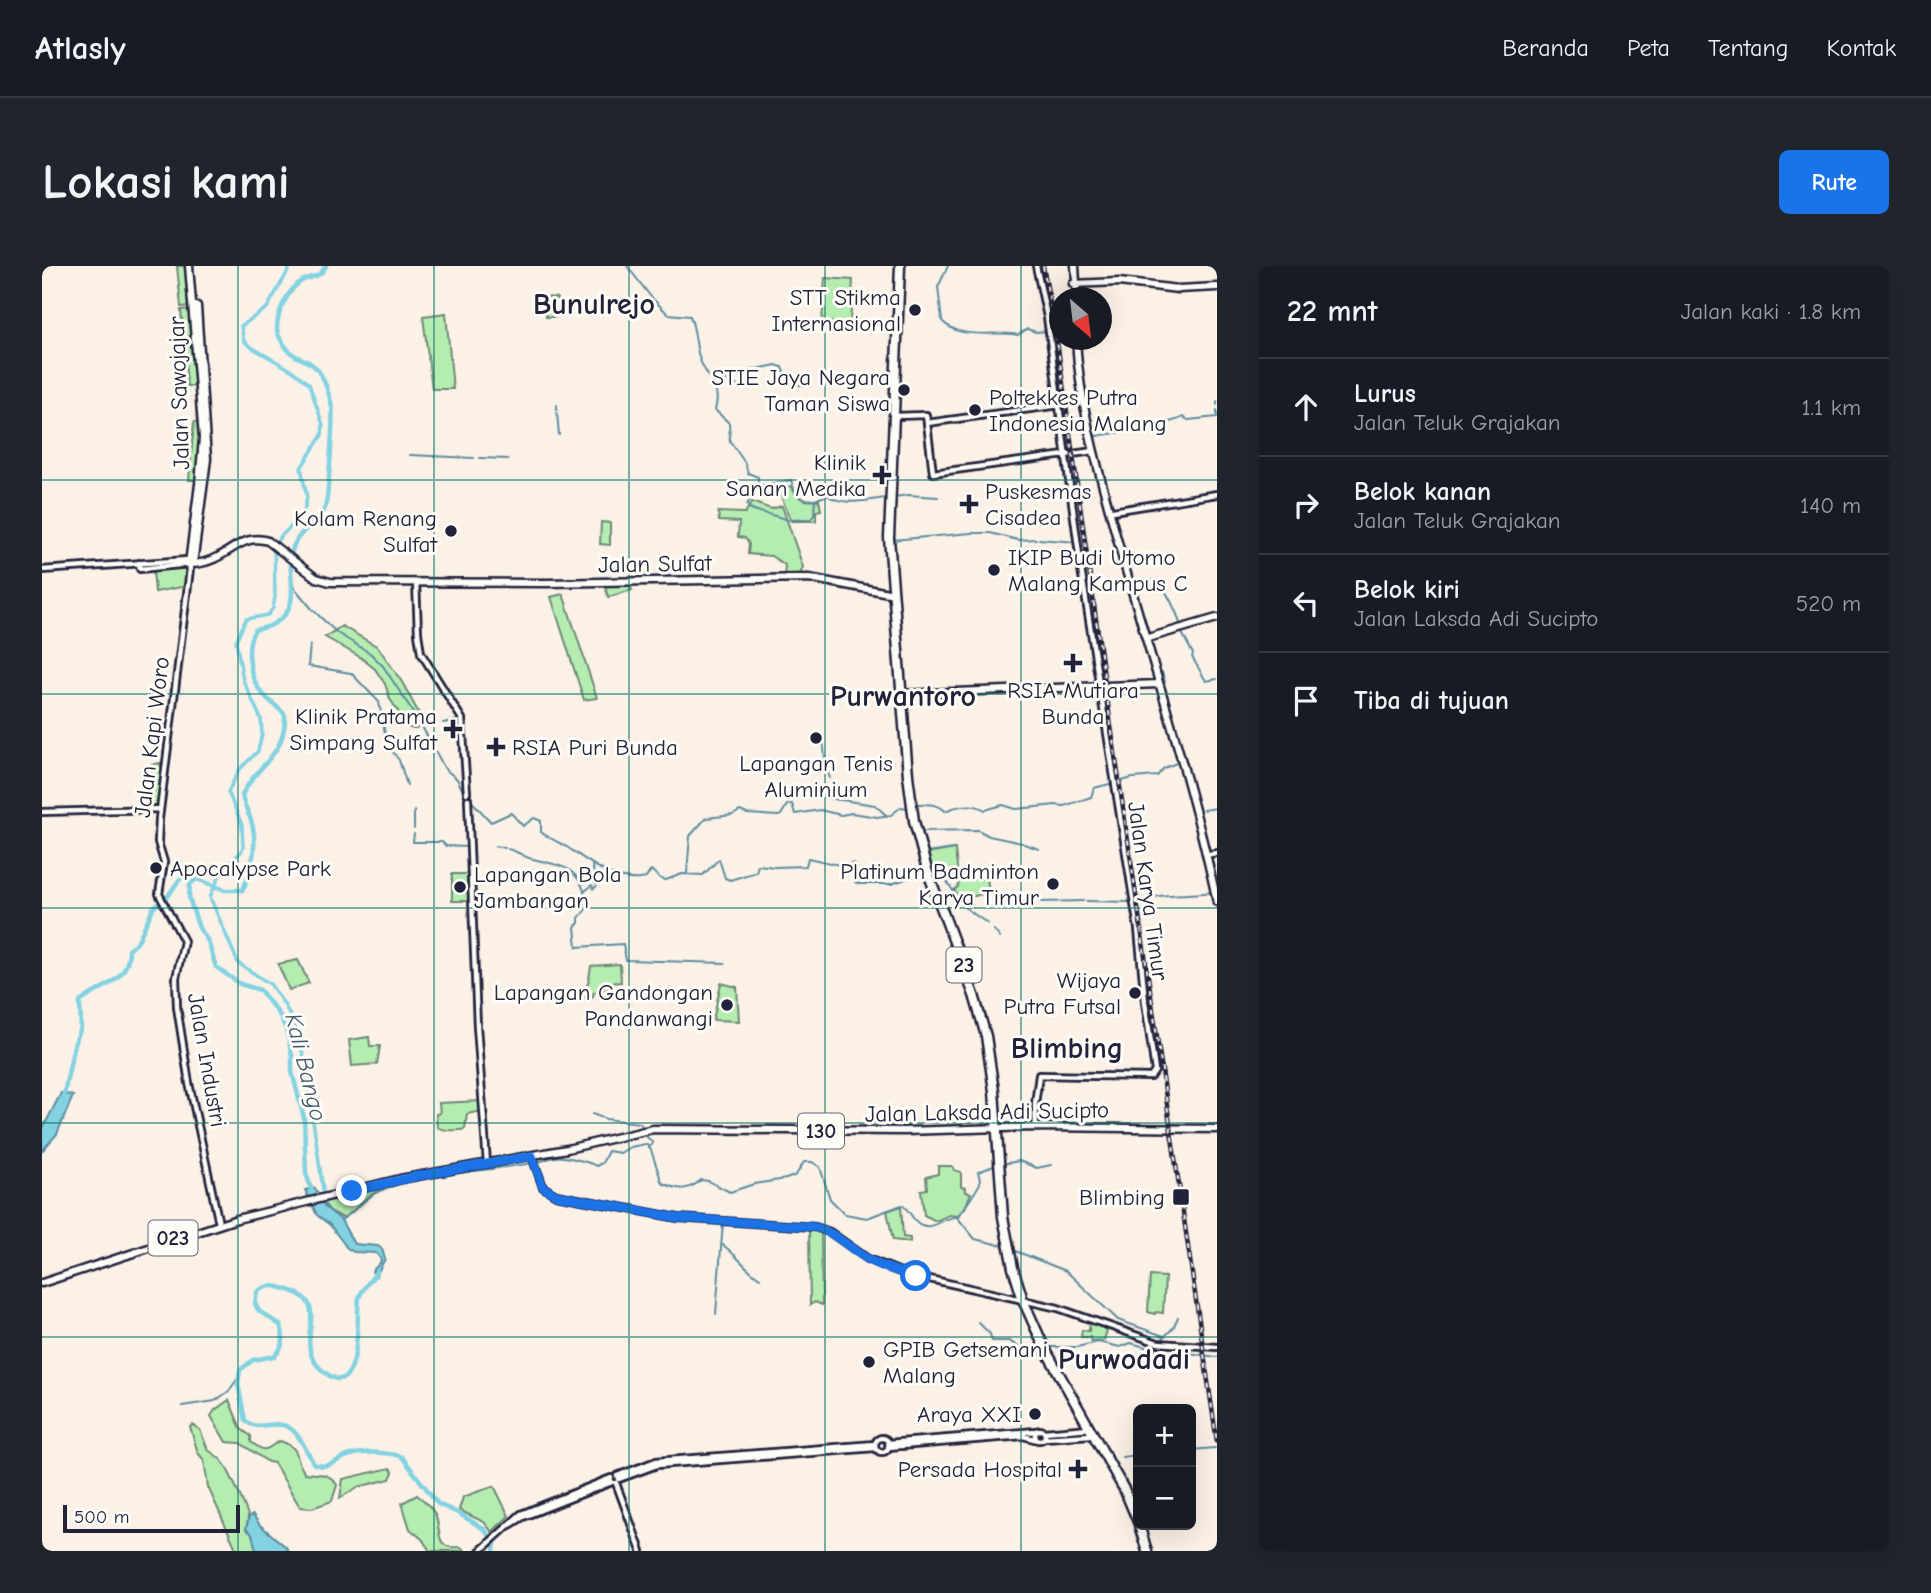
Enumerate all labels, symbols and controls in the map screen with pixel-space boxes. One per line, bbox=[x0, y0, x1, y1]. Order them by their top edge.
text: Atlasly bbox=[35, 29, 126, 67]
text: Beranda bbox=[1502, 34, 1589, 62]
text: Peta bbox=[1627, 34, 1670, 62]
text: Tentang bbox=[1708, 34, 1788, 62]
text: Kontak bbox=[1826, 34, 1896, 62]
button: Rute bbox=[1779, 150, 1889, 214]
text: Lokasi kami bbox=[42, 154, 290, 210]
place label: STT Stikma Internasional bbox=[772, 284, 901, 337]
district label: Bunulrejo bbox=[533, 287, 655, 322]
north arrow bbox=[1049, 287, 1112, 350]
text: 22 mnt bbox=[1287, 294, 1378, 329]
text: Jalan kaki · 1.8 km bbox=[1681, 298, 1861, 325]
marker: STT Stikma Internasional bbox=[907, 302, 923, 318]
street label: Jalan Sawojajar bbox=[163, 315, 195, 470]
place label: STIE Jaya Negara Taman Siswa bbox=[712, 364, 890, 417]
text: Lurus bbox=[1354, 379, 1416, 409]
marker: STIE Jaya Negara Taman Siswa bbox=[896, 382, 912, 398]
place label: Poltekkes Putra Indonesia Malang bbox=[989, 384, 1167, 437]
icon: ahead bbox=[1287, 388, 1325, 426]
text: 1.1 km bbox=[1801, 394, 1861, 421]
marker: Poltekkes Putra Indonesia Malang bbox=[967, 402, 983, 418]
text: Jalan Teluk Grajakan bbox=[1354, 409, 1561, 436]
place label: Klinik Sanan Medika bbox=[726, 449, 866, 502]
marker: Klinik Sanan Medika bbox=[872, 465, 892, 485]
text: Belok kanan bbox=[1354, 477, 1491, 507]
place label: Puskesmas Cisadea bbox=[985, 478, 1091, 531]
icon: right bbox=[1287, 486, 1325, 524]
text: 140 m bbox=[1800, 492, 1861, 519]
marker: Puskesmas Cisadea bbox=[959, 494, 979, 514]
place label: Kolam Renang Sulfat bbox=[294, 505, 438, 558]
text: Jalan Teluk Grajakan bbox=[1354, 507, 1561, 534]
marker: Kolam Renang Sulfat bbox=[443, 523, 459, 539]
place label: IKIP Budi Utomo Malang Kampus C bbox=[1008, 544, 1188, 597]
street label: Jalan Sulfat bbox=[598, 549, 713, 578]
marker: IKIP Budi Utomo Malang Kampus C bbox=[986, 562, 1002, 578]
text: Belok kiri bbox=[1354, 575, 1460, 605]
icon: left bbox=[1287, 584, 1325, 622]
text: 520 m bbox=[1796, 590, 1861, 617]
text: Jalan Laksda Adi Sucipto bbox=[1354, 605, 1598, 632]
marker: RSIA Mutiara Bunda bbox=[1063, 653, 1083, 673]
street label: Jalan Kapi Woro bbox=[129, 655, 175, 819]
place label: RSIA Mutiara Bunda bbox=[1007, 677, 1139, 730]
district label: Purwantoro bbox=[830, 679, 976, 714]
icon: arrive bbox=[1287, 682, 1325, 720]
text: Tiba di tujuan bbox=[1354, 686, 1509, 716]
place label: Klinik Pratama Simpang Sulfat bbox=[289, 703, 438, 756]
marker: Klinik Pratama Simpang Sulfat bbox=[443, 719, 463, 739]
marker: Lapangan Tenis Aluminium bbox=[808, 730, 824, 746]
place label: RSIA Puri Bunda bbox=[512, 734, 678, 761]
marker: RSIA Puri Bunda bbox=[486, 737, 506, 757]
place label: Lapangan Tenis Aluminium bbox=[739, 750, 893, 803]
street label: Jalan Karya Timur bbox=[1122, 800, 1174, 983]
place label: Apocalypse Park bbox=[170, 855, 331, 882]
place label: Platinum Badminton Karya Timur bbox=[840, 858, 1040, 911]
marker: Apocalypse Park bbox=[148, 860, 164, 876]
place label: Lapangan Bola Jambangan bbox=[474, 861, 622, 914]
marker: Platinum Badminton Karya Timur bbox=[1045, 876, 1061, 892]
marker: Lapangan Bola Jambangan bbox=[452, 879, 468, 895]
road number: 23 bbox=[946, 948, 982, 982]
place label: Wijaya Putra Futsal bbox=[1004, 967, 1121, 1020]
place label: Lapangan Gandongan Pandanwangi bbox=[494, 979, 713, 1032]
marker: Wijaya Putra Futsal bbox=[1127, 985, 1143, 1001]
street label: Jalan Industri bbox=[182, 991, 232, 1129]
marker: Lapangan Gandongan Pandanwangi bbox=[719, 997, 735, 1013]
water label: Kali Bango bbox=[279, 1010, 333, 1124]
district label: Blimbing bbox=[1011, 1031, 1123, 1066]
street label: Jalan Laksda Adi Sucipto bbox=[865, 1096, 1109, 1128]
road number: 130 bbox=[798, 1114, 844, 1148]
route end bbox=[336, 1175, 367, 1206]
place label: Blimbing bbox=[1079, 1184, 1165, 1211]
marker: Blimbing bbox=[1171, 1187, 1191, 1207]
road number: 023 bbox=[148, 1220, 198, 1256]
route start bbox=[900, 1260, 931, 1291]
place label: GPIB Getsemani Malang bbox=[883, 1336, 1048, 1389]
district label: Purwodadi bbox=[1058, 1342, 1190, 1377]
marker: GPIB Getsemani Malang bbox=[861, 1354, 877, 1370]
place label: Araya XXI bbox=[917, 1401, 1021, 1428]
map controls bbox=[1133, 1404, 1196, 1530]
button: + bbox=[1133, 1404, 1196, 1467]
marker: Araya XXI bbox=[1027, 1406, 1043, 1422]
place label: Persada Hospital bbox=[898, 1456, 1062, 1483]
marker: Persada Hospital bbox=[1068, 1459, 1088, 1479]
button: − bbox=[1133, 1467, 1196, 1530]
scale bar bbox=[63, 1502, 240, 1534]
text: 500 m bbox=[74, 1506, 130, 1528]

